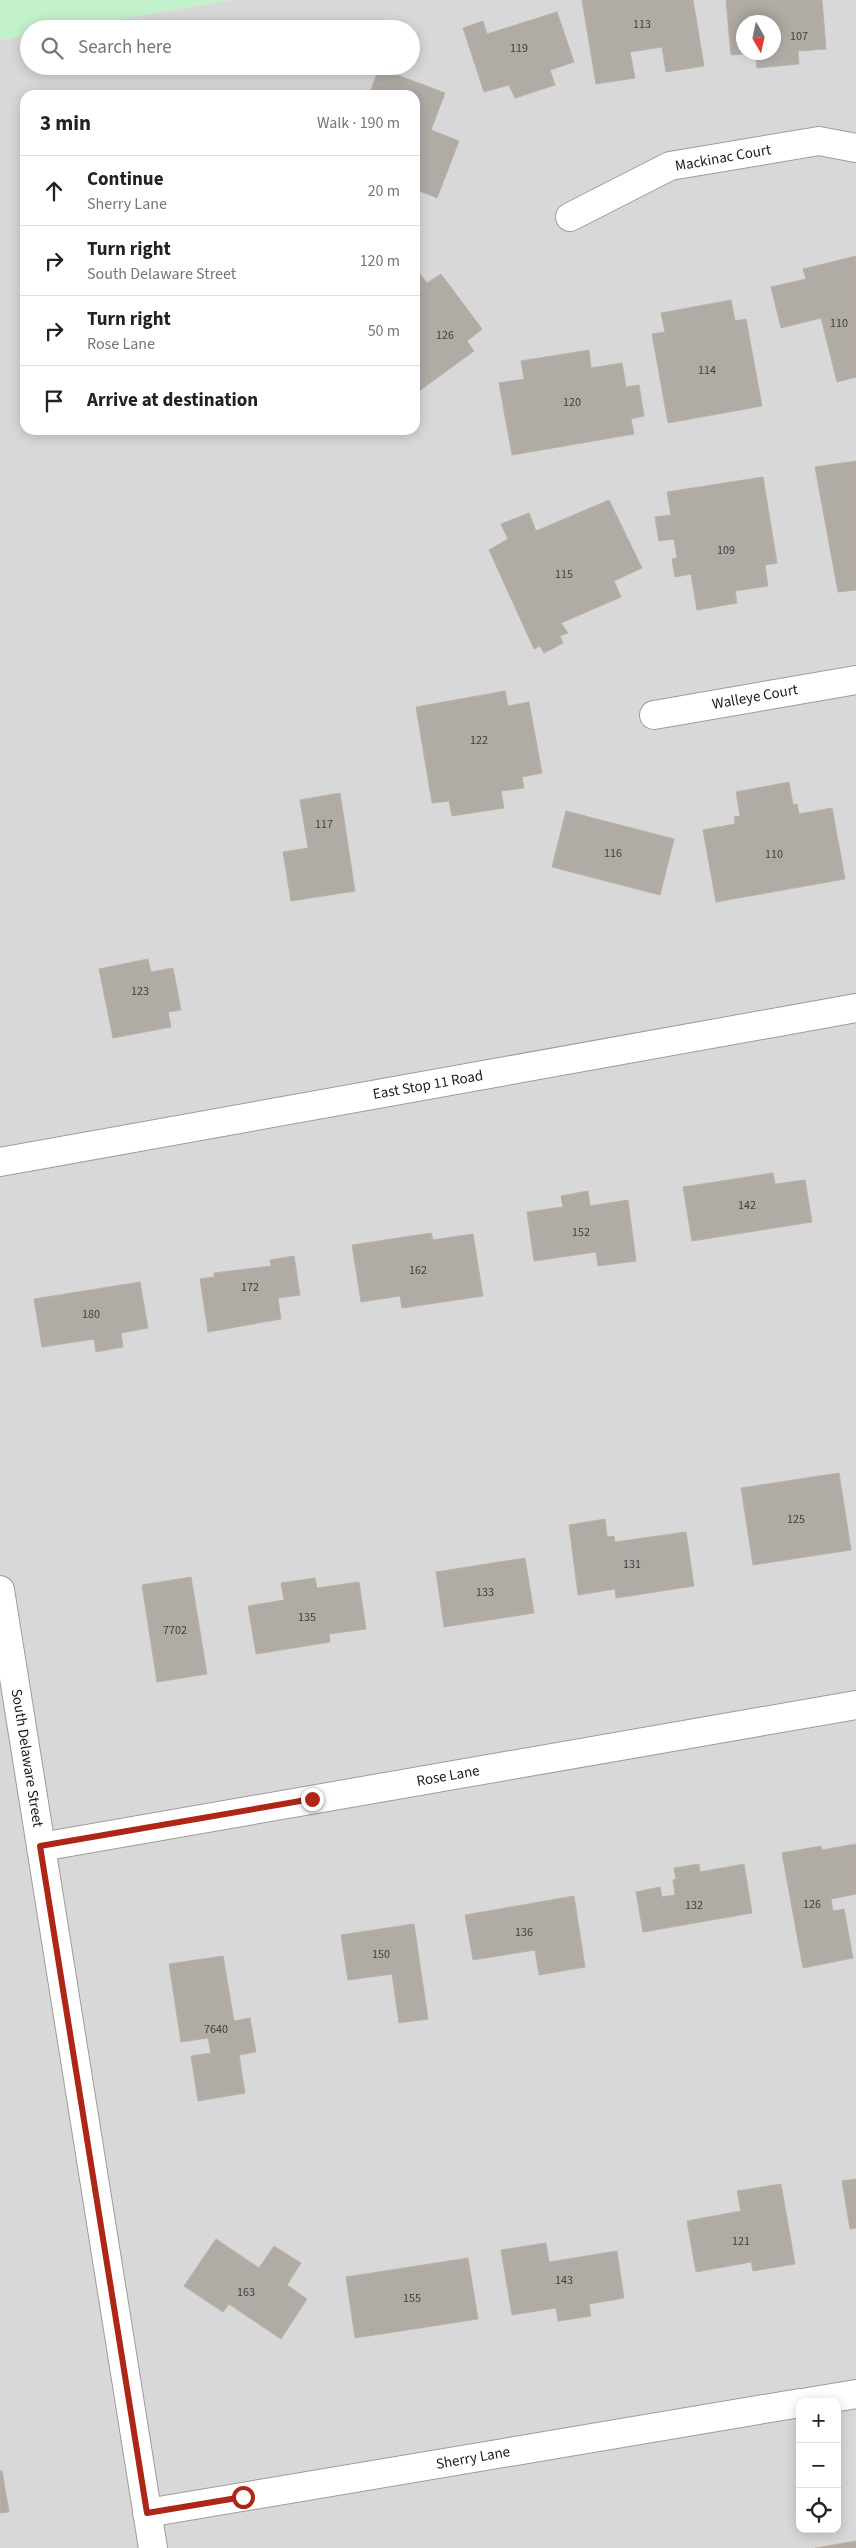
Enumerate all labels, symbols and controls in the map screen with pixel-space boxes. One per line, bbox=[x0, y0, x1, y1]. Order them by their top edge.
north arrow bbox=[736, 15, 781, 60]
house number: 113 bbox=[633, 16, 651, 33]
search box bbox=[20, 20, 420, 75]
house number: 107 bbox=[790, 28, 808, 45]
icon: search bbox=[38, 34, 66, 62]
text: Search here bbox=[78, 34, 172, 61]
house number: 119 bbox=[510, 40, 528, 57]
text: 3 min bbox=[40, 108, 91, 138]
text: Walk · 190 m bbox=[317, 112, 400, 134]
street label: Mackinac Court bbox=[673, 139, 773, 177]
text: Continue bbox=[87, 166, 164, 193]
icon: ahead bbox=[40, 177, 68, 205]
text: 20 m bbox=[368, 180, 400, 202]
text: Sherry Lane bbox=[87, 193, 167, 215]
text: Turn right bbox=[87, 236, 171, 263]
icon: right bbox=[40, 247, 68, 275]
text: 120 m bbox=[360, 250, 400, 272]
text: South Delaware Street bbox=[87, 263, 236, 285]
text: Turn right bbox=[87, 306, 171, 333]
house number: 110 bbox=[830, 315, 848, 332]
icon: right bbox=[40, 317, 68, 345]
text: 50 m bbox=[368, 320, 400, 342]
house number: 126 bbox=[436, 327, 454, 344]
text: Rose Lane bbox=[87, 333, 155, 355]
house number: 114 bbox=[698, 362, 716, 379]
icon: arrive bbox=[40, 387, 68, 415]
text: Arrive at destination bbox=[87, 387, 258, 414]
house number: 120 bbox=[563, 394, 581, 411]
house number: 109 bbox=[717, 542, 735, 559]
house number: 115 bbox=[555, 566, 573, 583]
street label: Walleye Court bbox=[710, 679, 800, 715]
house number: 122 bbox=[470, 732, 488, 749]
house number: 117 bbox=[315, 816, 333, 833]
house number: 116 bbox=[604, 845, 622, 862]
house number: 110 bbox=[765, 846, 783, 863]
house number: 123 bbox=[131, 983, 149, 1000]
street label: East Stop 11 Road bbox=[371, 1065, 485, 1105]
house number: 142 bbox=[738, 1197, 756, 1214]
house number: 152 bbox=[572, 1224, 590, 1241]
house number: 162 bbox=[409, 1262, 427, 1279]
house number: 172 bbox=[241, 1279, 259, 1296]
house number: 180 bbox=[82, 1306, 100, 1323]
house number: 125 bbox=[787, 1511, 805, 1528]
house number: 131 bbox=[623, 1556, 641, 1573]
house number: 133 bbox=[476, 1584, 494, 1601]
house number: 135 bbox=[298, 1609, 316, 1626]
house number: 7702 bbox=[163, 1622, 187, 1639]
street label: South Delaware Street bbox=[6, 1687, 48, 1829]
street label: Rose Lane bbox=[415, 1760, 481, 1792]
route end bbox=[301, 1788, 324, 1811]
house number: 126 bbox=[803, 1896, 821, 1913]
house number: 132 bbox=[685, 1897, 703, 1914]
house number: 136 bbox=[515, 1924, 533, 1941]
house number: 150 bbox=[372, 1946, 390, 1963]
house number: 7640 bbox=[204, 2021, 228, 2038]
house number: 121 bbox=[732, 2233, 750, 2250]
house number: 143 bbox=[555, 2272, 573, 2289]
house number: 163 bbox=[237, 2284, 255, 2301]
house number: 155 bbox=[403, 2290, 421, 2307]
map controls bbox=[796, 2398, 841, 2533]
button: + bbox=[796, 2398, 841, 2443]
street label: Sherry Lane bbox=[434, 2441, 512, 2475]
button: − bbox=[796, 2443, 841, 2488]
route start bbox=[232, 2486, 255, 2509]
button: locate bbox=[796, 2488, 841, 2533]

